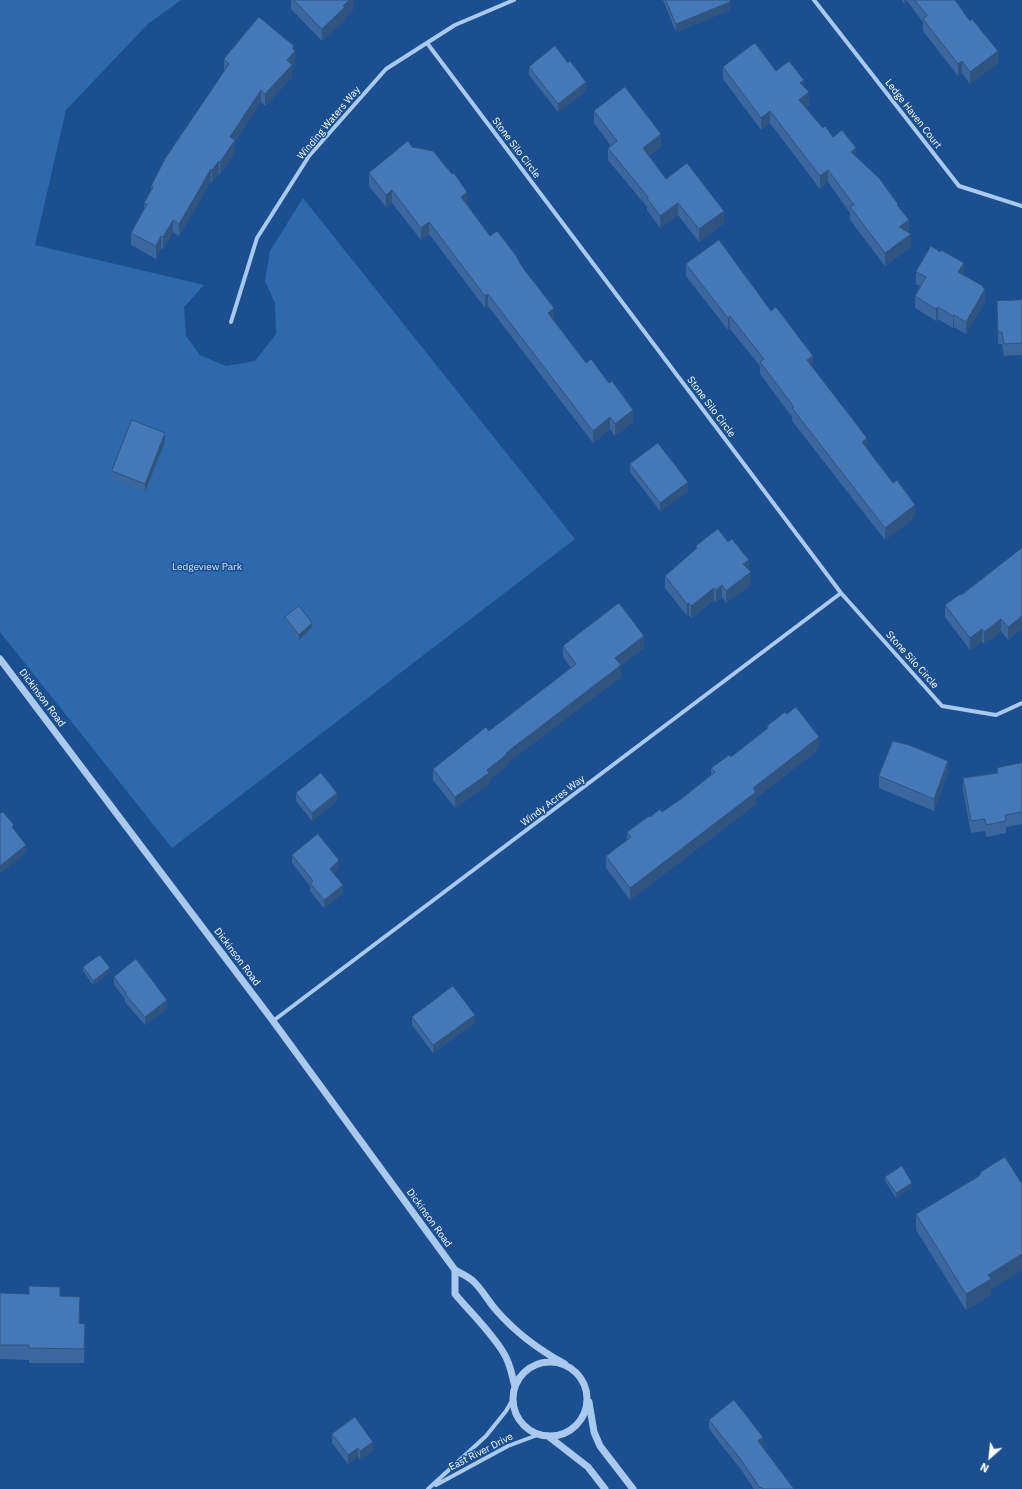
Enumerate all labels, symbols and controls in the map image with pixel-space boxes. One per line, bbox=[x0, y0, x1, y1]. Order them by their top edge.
street label: Ledge Haven Court bbox=[882, 77, 944, 151]
street label: Winding Waters Way bbox=[295, 84, 363, 162]
street label: Stone Silo Circle bbox=[489, 115, 543, 181]
street label: Stone Silo Circle bbox=[684, 374, 738, 440]
park label: Ledgeview Park bbox=[172, 561, 242, 573]
street label: Stone Silo Circle bbox=[883, 629, 941, 691]
street label: Dickinson Road bbox=[16, 667, 68, 729]
street label: Windy Acres Way bbox=[519, 773, 587, 829]
street label: Dickinson Road bbox=[211, 926, 263, 988]
street label: Dickinson Road bbox=[404, 1186, 454, 1250]
street label: East River Drive bbox=[447, 1431, 515, 1473]
north arrow bbox=[970, 1437, 1010, 1477]
text: N bbox=[978, 1460, 991, 1476]

